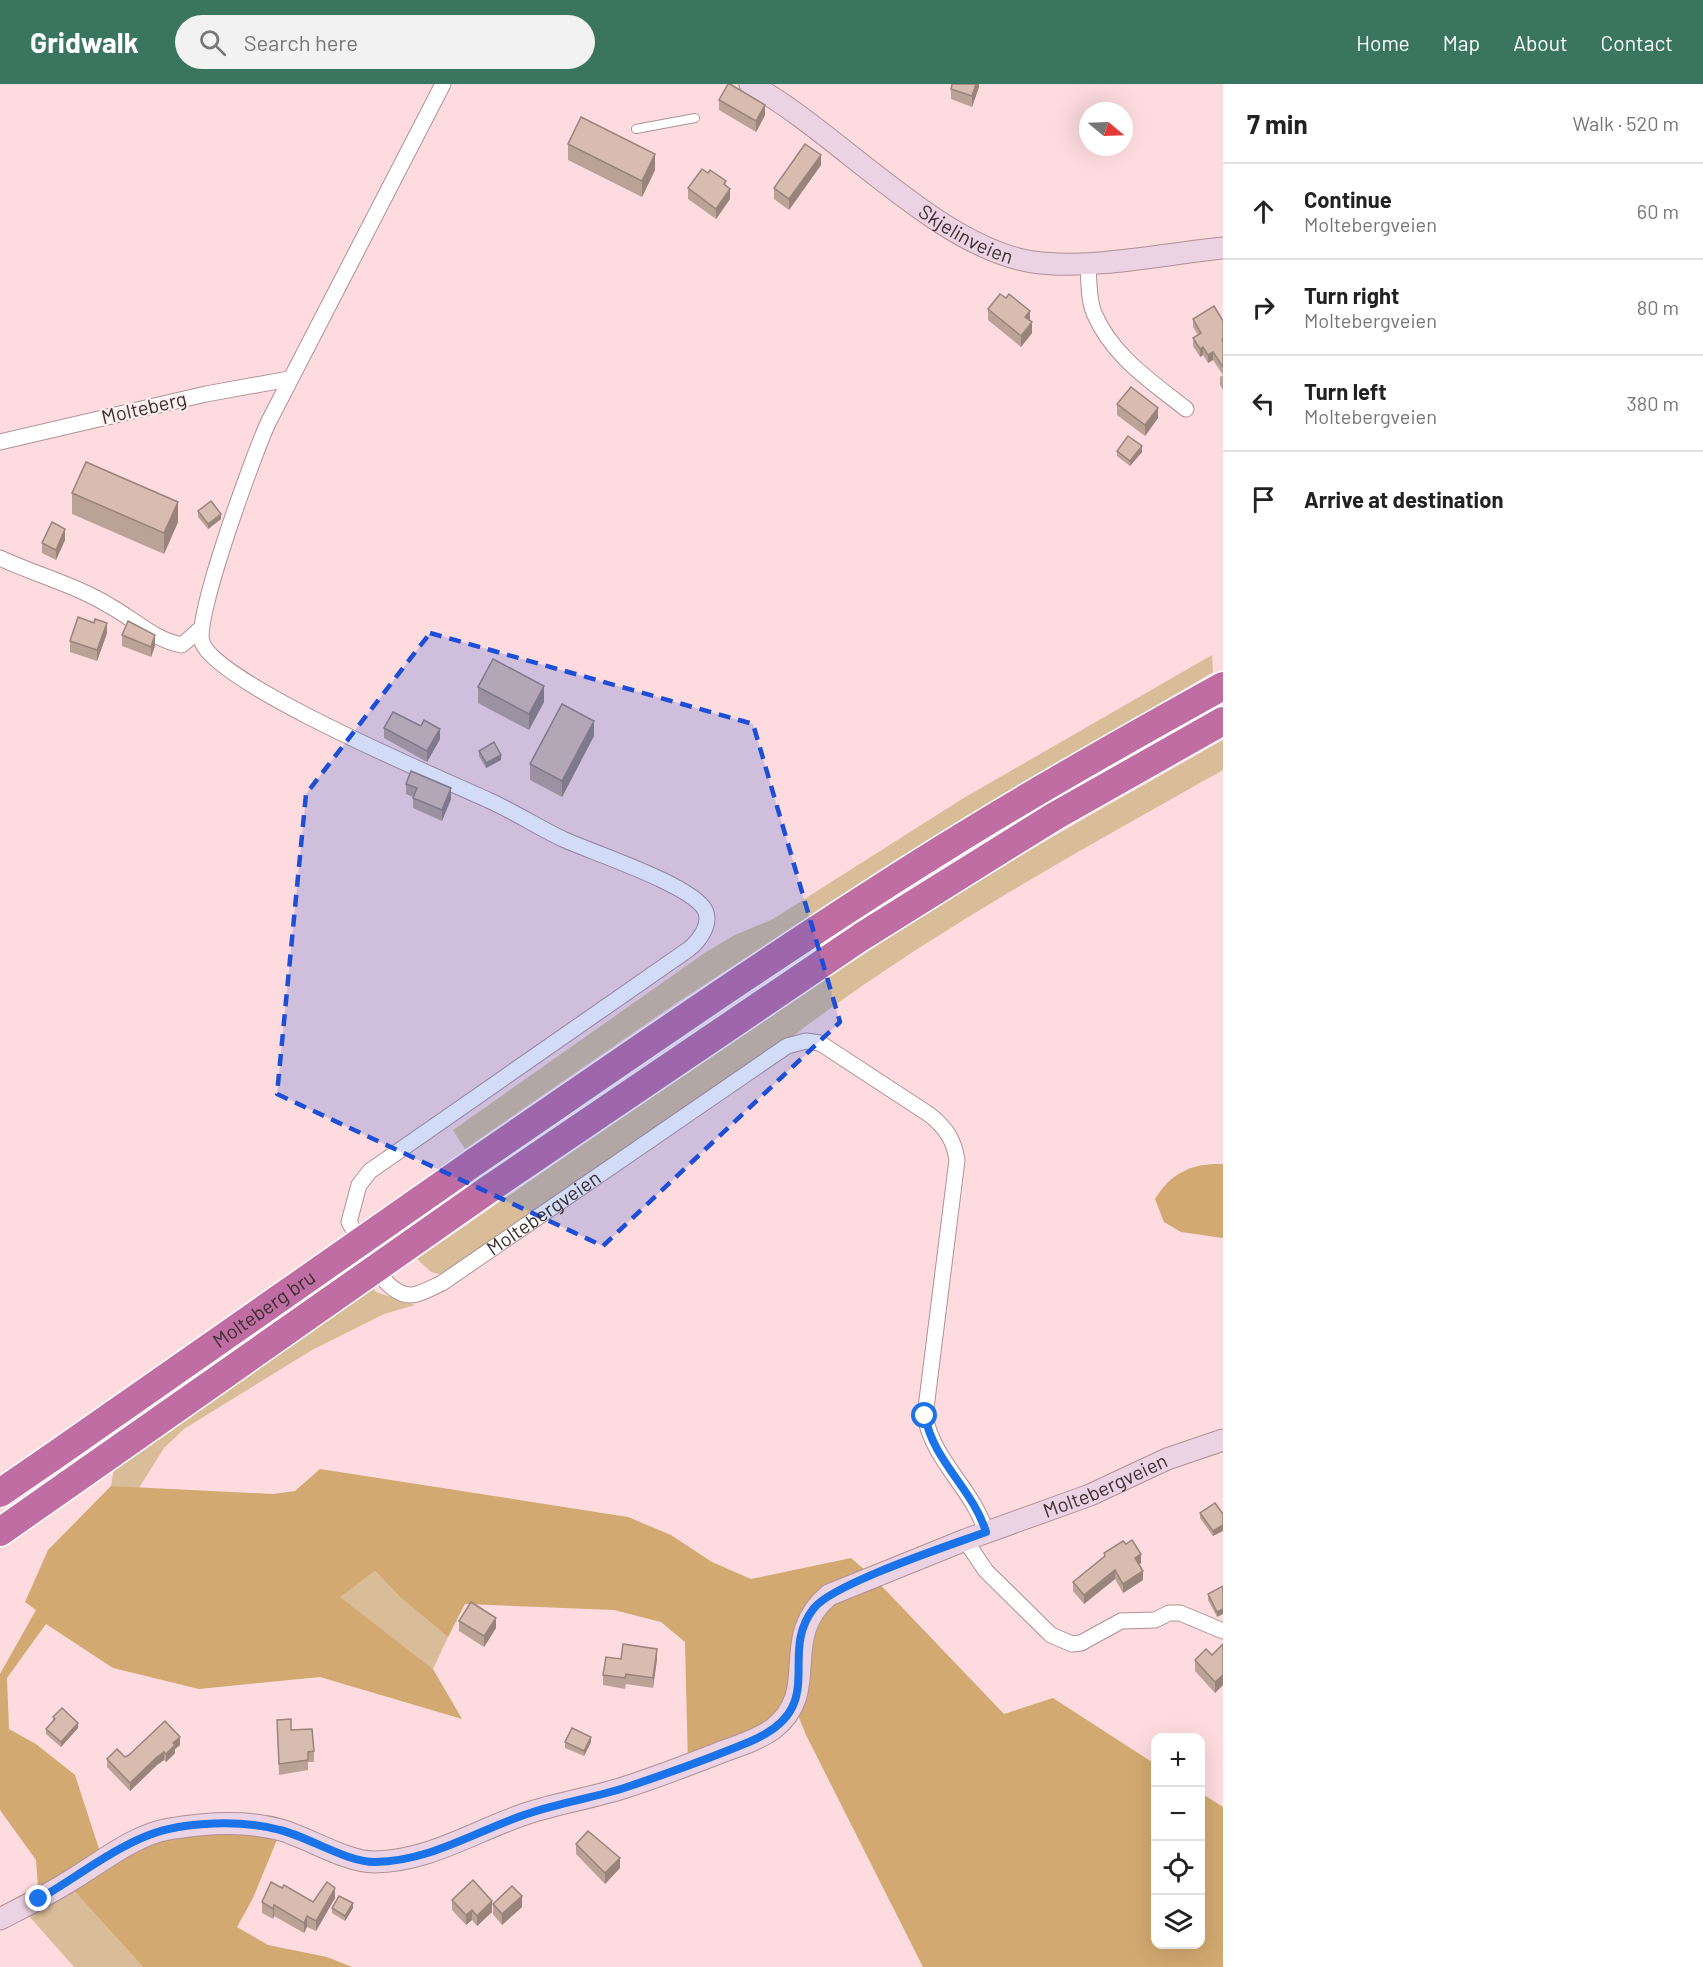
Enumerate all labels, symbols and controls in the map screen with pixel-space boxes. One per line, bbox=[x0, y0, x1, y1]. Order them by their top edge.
search box bbox=[175, 15, 595, 69]
text: Gridwalk bbox=[30, 25, 139, 59]
icon: search bbox=[196, 26, 229, 59]
text: Search here bbox=[244, 29, 358, 55]
text: Home bbox=[1356, 30, 1410, 55]
text: Map bbox=[1443, 30, 1480, 55]
text: About bbox=[1513, 30, 1568, 55]
text: Contact bbox=[1601, 30, 1673, 55]
north arrow bbox=[1079, 102, 1133, 156]
text: 7 min bbox=[1247, 108, 1308, 139]
text: Walk · 520 m bbox=[1573, 111, 1679, 135]
text: Continue bbox=[1304, 186, 1392, 212]
icon: ahead bbox=[1247, 195, 1280, 228]
street label: Skjelinveien bbox=[915, 199, 1017, 268]
text: 60 m bbox=[1637, 199, 1679, 223]
text: Moltebergveien bbox=[1304, 212, 1437, 236]
text: Turn right bbox=[1304, 282, 1399, 308]
icon: right bbox=[1247, 291, 1280, 324]
text: 80 m bbox=[1637, 295, 1679, 319]
text: Moltebergveien bbox=[1304, 308, 1437, 332]
text: Turn left bbox=[1304, 378, 1387, 404]
street label: Molteberg bbox=[99, 386, 189, 428]
icon: left bbox=[1247, 387, 1280, 420]
text: 380 m bbox=[1626, 391, 1679, 415]
text: Moltebergveien bbox=[1304, 404, 1437, 428]
icon: arrive bbox=[1247, 483, 1280, 516]
text: Arrive at destination bbox=[1304, 486, 1503, 512]
street label: Moltebergveien bbox=[481, 1165, 605, 1260]
street label: Molteberg bru bbox=[208, 1264, 319, 1352]
route start bbox=[911, 1402, 937, 1428]
street label: Moltebergveien bbox=[1039, 1448, 1171, 1522]
map controls bbox=[1151, 1733, 1205, 1949]
button: + bbox=[1151, 1733, 1205, 1787]
button: − bbox=[1151, 1787, 1205, 1841]
button: locate bbox=[1151, 1841, 1205, 1895]
route end bbox=[25, 1885, 51, 1911]
button: layers bbox=[1151, 1895, 1205, 1949]

